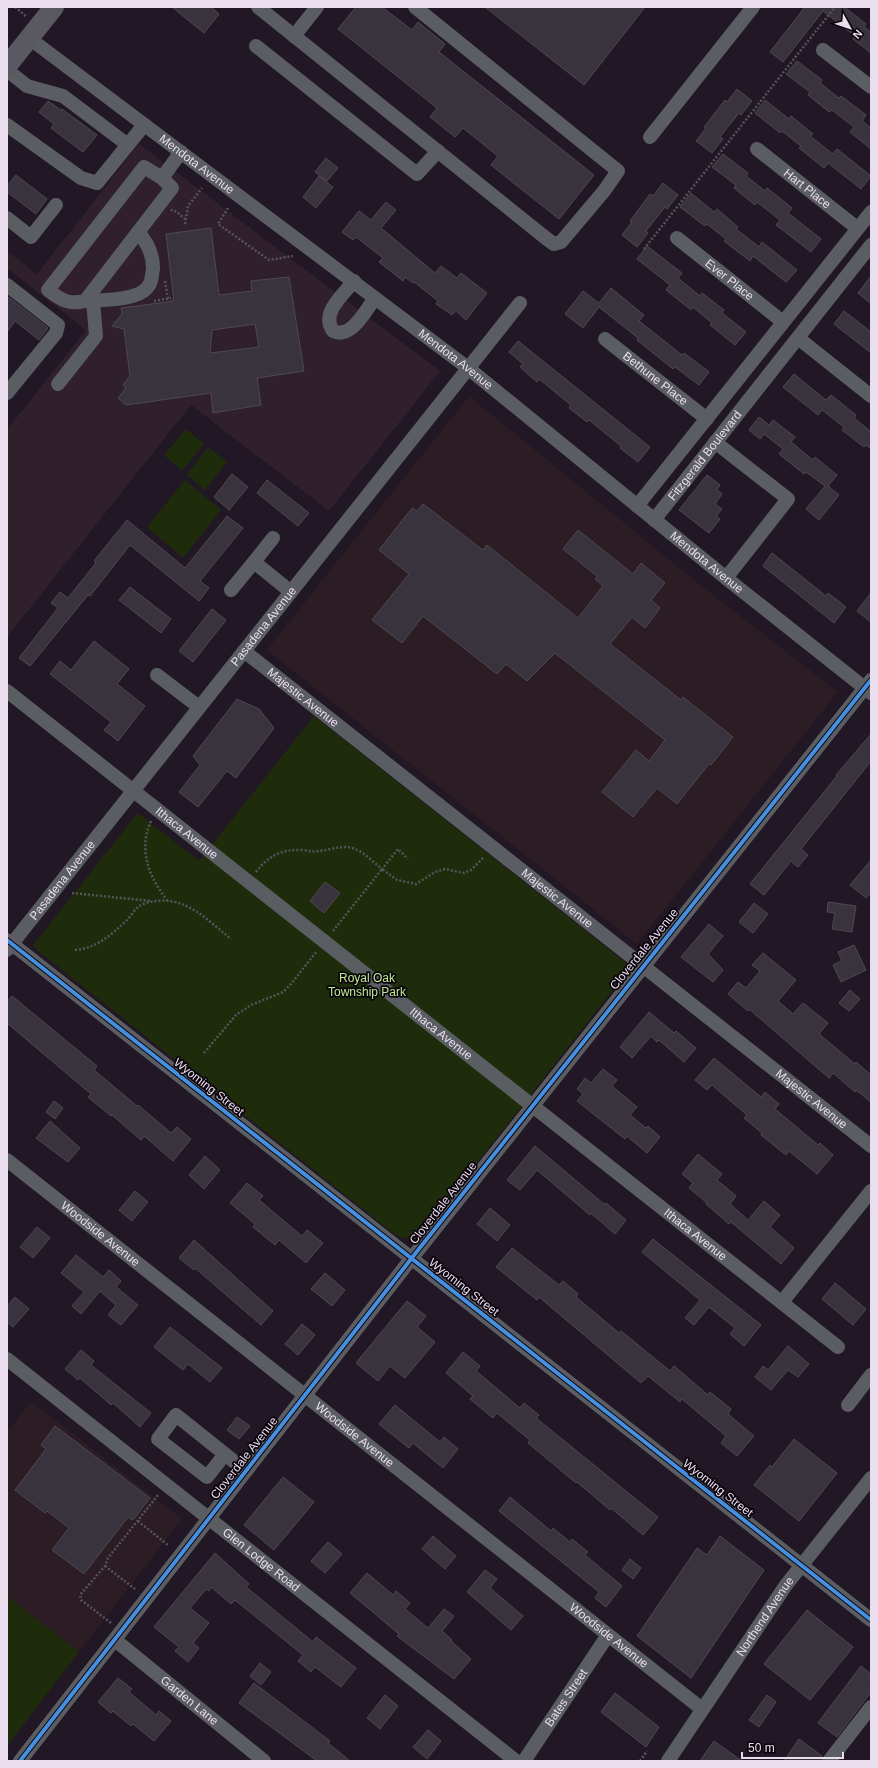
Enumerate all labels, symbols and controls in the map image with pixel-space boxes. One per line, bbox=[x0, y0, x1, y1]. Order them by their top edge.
north arrow bbox=[830, 8, 870, 48]
text: N bbox=[850, 28, 865, 41]
street label: Mendota Avenue bbox=[157, 132, 237, 197]
street label: Hart Place bbox=[781, 166, 834, 212]
street label: Ever Place bbox=[702, 256, 757, 303]
street label: Mendota Avenue bbox=[416, 326, 496, 392]
street label: Bethune Place bbox=[620, 349, 691, 408]
street label: Fitzgerald Boulevard bbox=[665, 408, 744, 503]
street label: Mendota Avenue bbox=[667, 528, 746, 596]
street label: Pasadena Avenue bbox=[228, 584, 300, 669]
street label: Majestic Avenue bbox=[264, 665, 342, 730]
street label: Ithaca Avenue bbox=[153, 804, 221, 862]
street label: Pasadena Avenue bbox=[27, 838, 98, 923]
street label: Majestic Avenue bbox=[519, 866, 596, 931]
street label: Cloverdale Avenue bbox=[607, 905, 681, 992]
park label: Royal Oak Township Park bbox=[328, 971, 407, 999]
street label: Ithaca Avenue bbox=[407, 1005, 475, 1063]
street label: Wyoming Street bbox=[171, 1055, 247, 1119]
street label: Majestic Avenue bbox=[773, 1066, 850, 1132]
street label: Cloverdale Avenue bbox=[407, 1159, 480, 1247]
street label: Woodside Avenue bbox=[58, 1198, 143, 1269]
street label: Ithaca Avenue bbox=[661, 1205, 730, 1264]
street label: Wyoming Street bbox=[426, 1255, 502, 1319]
street label: Woodside Avenue bbox=[312, 1399, 397, 1470]
street label: Cloverdale Avenue bbox=[208, 1414, 281, 1502]
street label: Wyoming Street bbox=[680, 1456, 756, 1520]
street label: Glen Lodge Road bbox=[220, 1525, 303, 1595]
street label: Northend Avenue bbox=[733, 1574, 797, 1659]
street label: Woodside Avenue bbox=[567, 1600, 651, 1671]
street label: Bates Street bbox=[542, 1666, 591, 1729]
street label: Garden Lane bbox=[158, 1673, 221, 1728]
scale bar bbox=[742, 1734, 843, 1760]
text: 50 m bbox=[748, 1741, 775, 1755]

